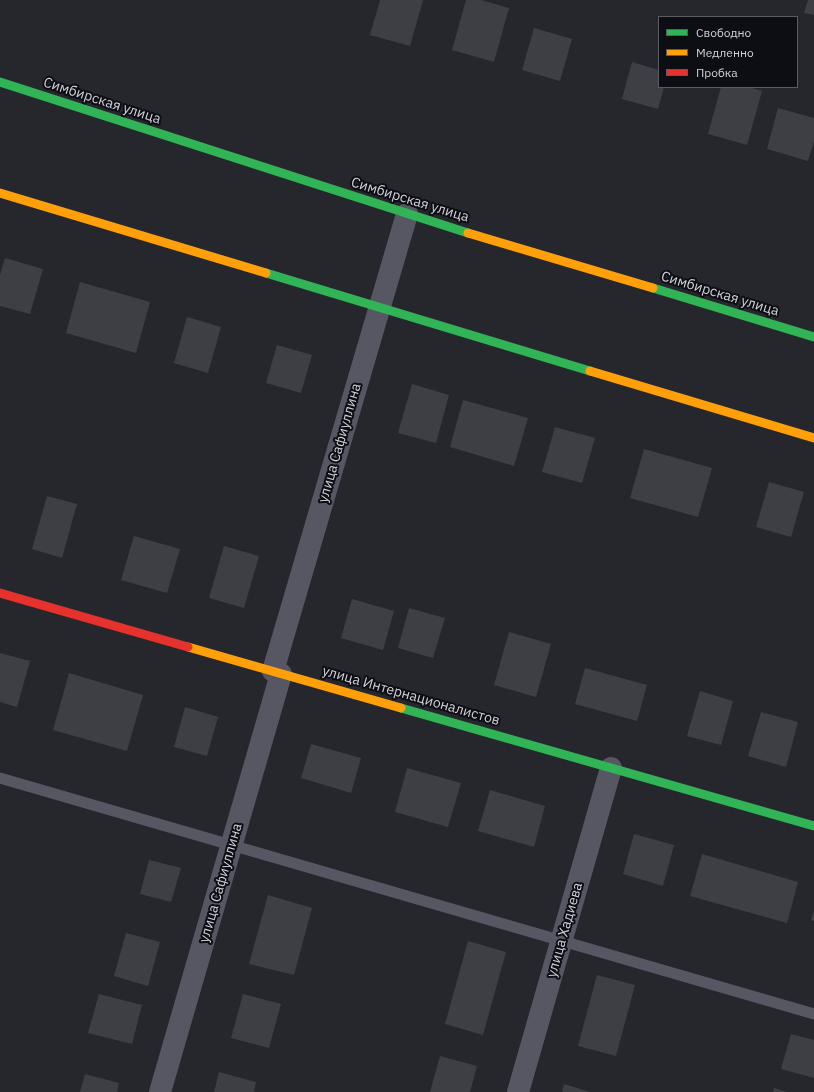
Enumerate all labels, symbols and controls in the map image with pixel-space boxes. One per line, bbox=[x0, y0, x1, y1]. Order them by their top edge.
legend bbox=[658, 16, 798, 88]
text: Свободно bbox=[696, 25, 751, 40]
text: Медленно bbox=[696, 45, 754, 60]
text: Пробка bbox=[696, 65, 738, 80]
street label: Симбирская улица bbox=[41, 74, 163, 128]
street label: Симбирская улица bbox=[349, 174, 471, 226]
street label: Симбирская улица bbox=[659, 268, 781, 320]
street label: улица Сафиуллина bbox=[315, 381, 365, 505]
street label: улица Интернационалистов bbox=[320, 663, 502, 729]
street label: улица Сафиуллина bbox=[196, 821, 246, 945]
street label: улица Хадиева bbox=[543, 881, 587, 979]

